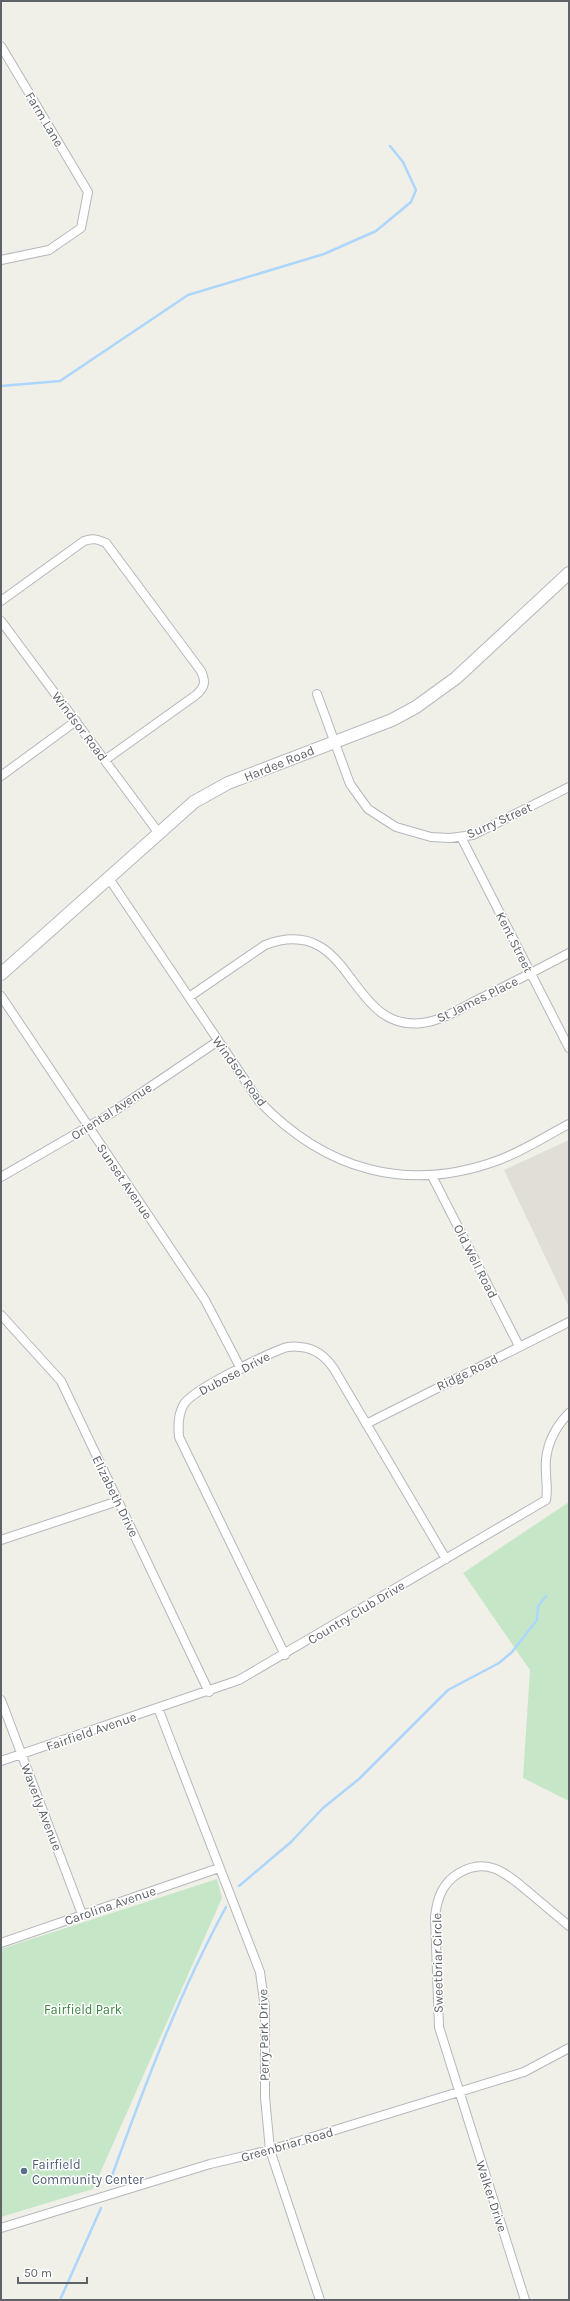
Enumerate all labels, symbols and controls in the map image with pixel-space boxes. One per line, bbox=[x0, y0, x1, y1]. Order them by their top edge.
street label: Farm Lane bbox=[22, 89, 67, 150]
street label: Windsor Road bbox=[49, 689, 110, 764]
street label: Hardee Road bbox=[242, 743, 317, 784]
street label: Surry Street bbox=[464, 799, 534, 842]
street label: Kent Street bbox=[493, 909, 536, 975]
street label: St James Place bbox=[434, 973, 521, 1026]
street label: Windsor Road bbox=[209, 1033, 270, 1109]
street label: Oriental Avenue bbox=[68, 1080, 155, 1143]
street label: Sunset Avenue bbox=[94, 1141, 156, 1222]
street label: Old Well Road bbox=[450, 1222, 501, 1301]
street label: Dubose Drive bbox=[196, 1348, 273, 1398]
street label: Ridge Road bbox=[434, 1351, 500, 1394]
street label: Elizabeth Drive bbox=[89, 1453, 142, 1540]
street label: Country Club Drive bbox=[305, 1577, 408, 1647]
street label: Fairfield Avenue bbox=[44, 1709, 139, 1754]
street label: Waverly Avenue bbox=[18, 1762, 65, 1853]
street label: Carolina Avenue bbox=[63, 1883, 158, 1928]
street label: Sweetbriar Circle bbox=[429, 1912, 446, 2013]
street label: Perry Park Drive bbox=[255, 1988, 272, 2081]
park label: Fairfield Park bbox=[44, 2002, 122, 2017]
street label: Greenbriar Road bbox=[239, 2124, 335, 2165]
place label: Fairfield Community Center bbox=[32, 2157, 144, 2187]
street label: Walker Drive bbox=[473, 2159, 510, 2234]
marker: Fairfield Community Center bbox=[19, 2166, 29, 2176]
scale bar bbox=[18, 2259, 87, 2285]
text: 50 m bbox=[24, 2266, 52, 2280]

